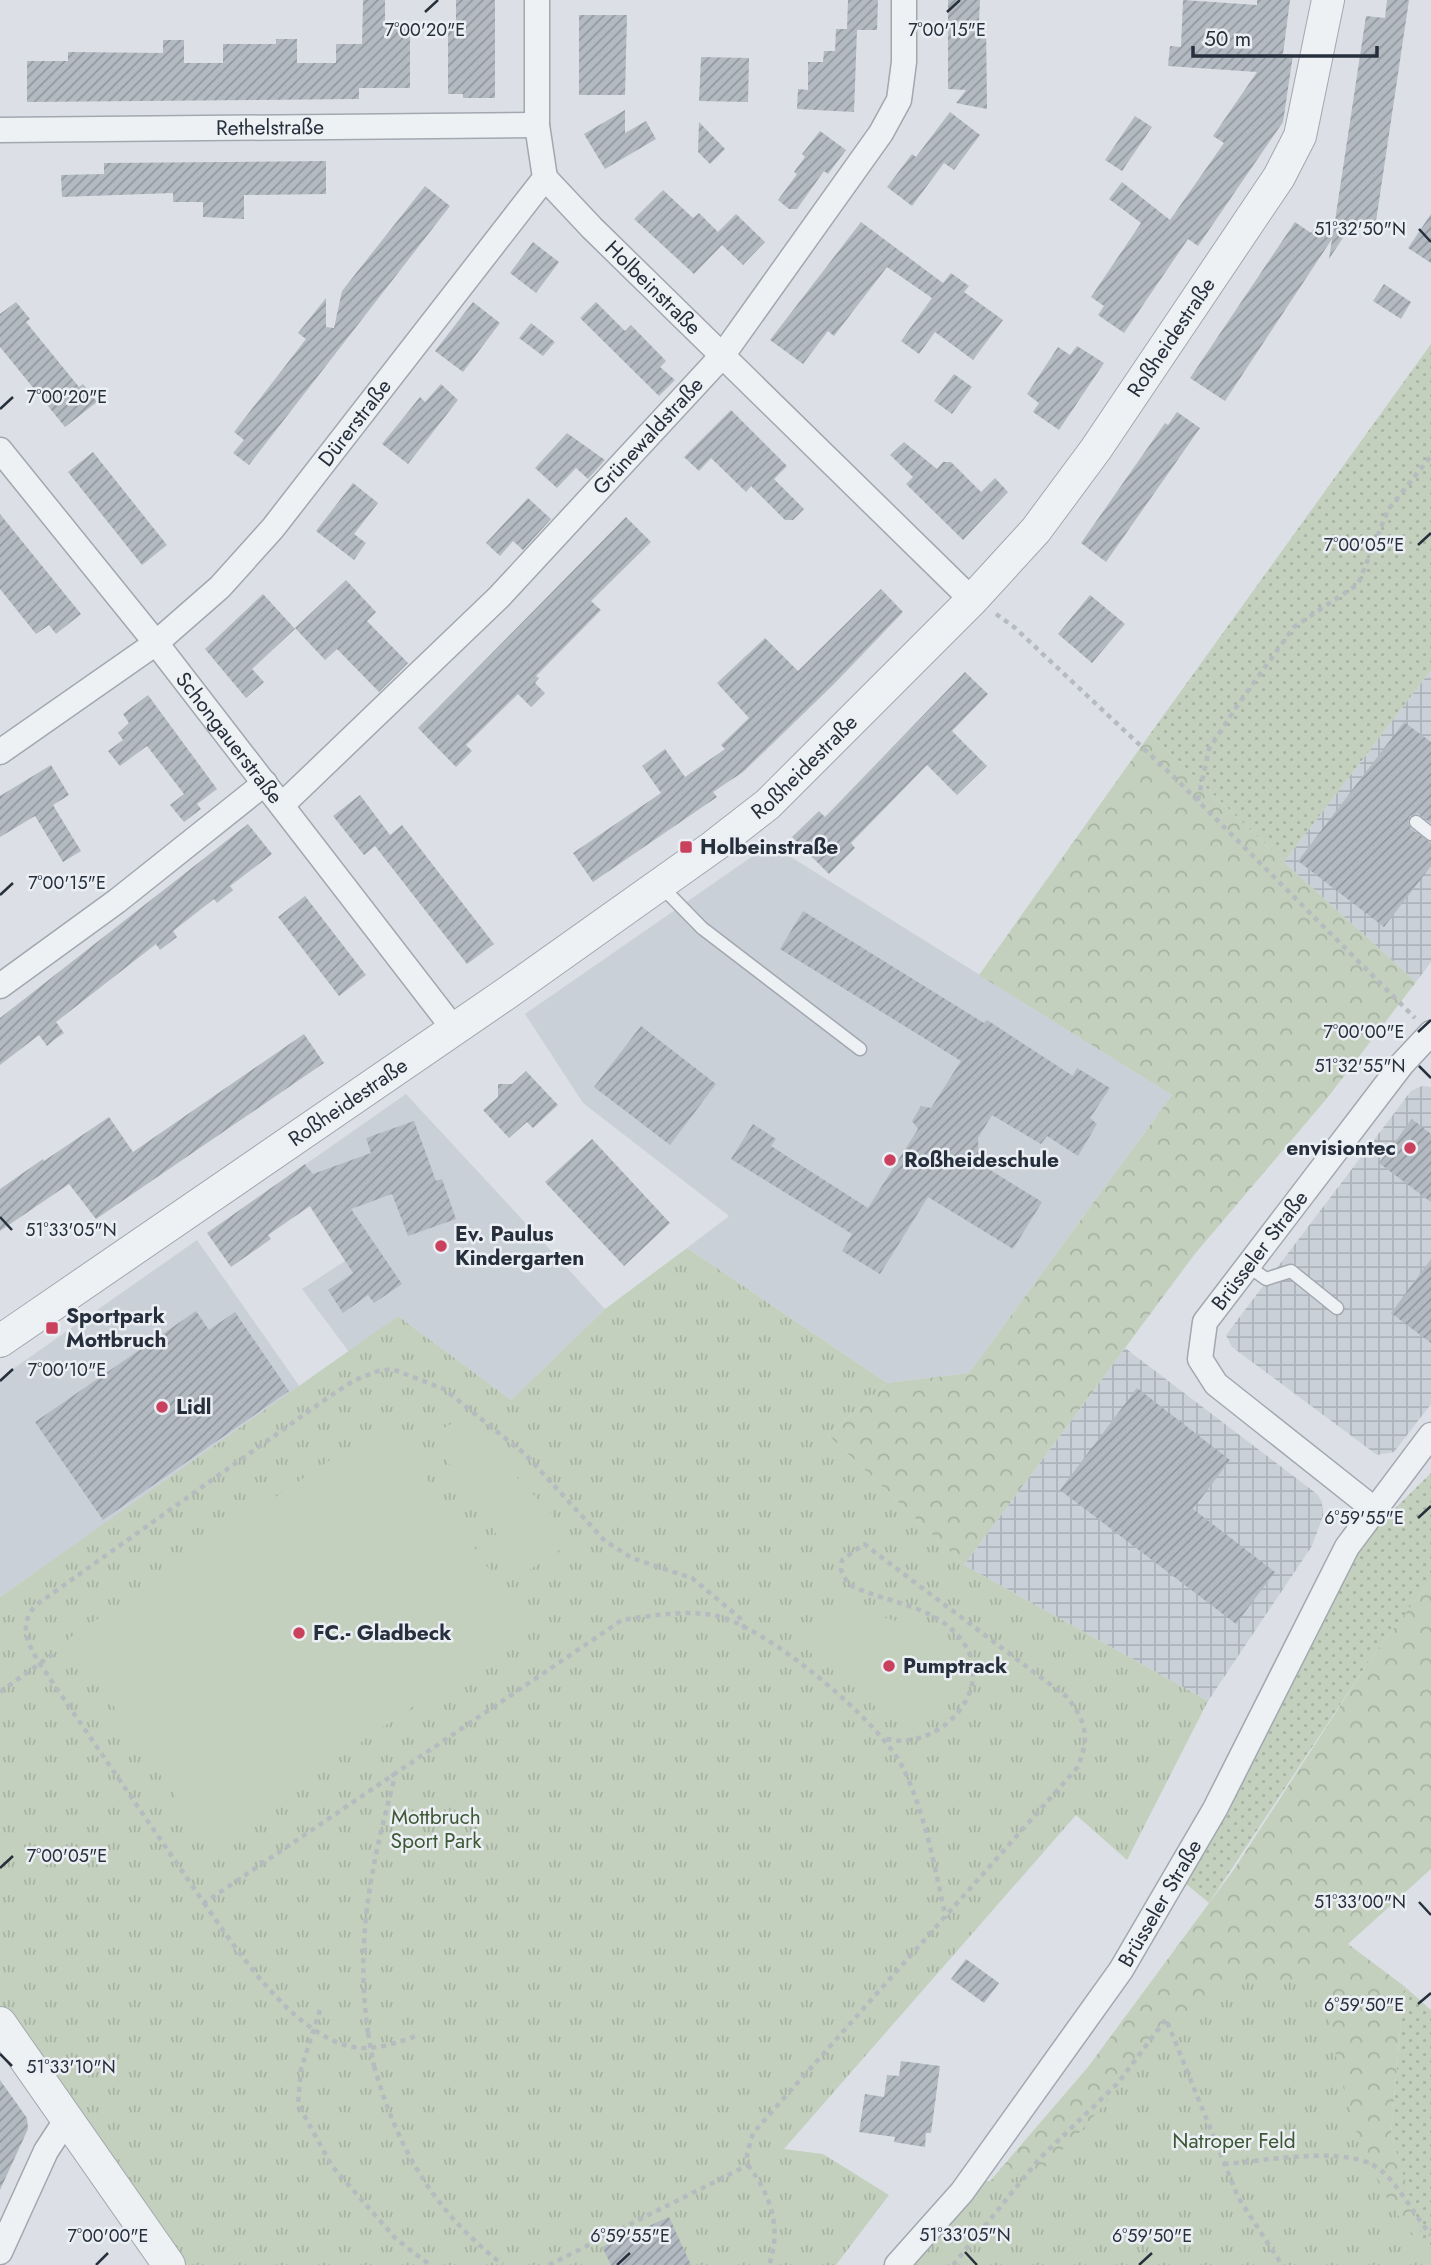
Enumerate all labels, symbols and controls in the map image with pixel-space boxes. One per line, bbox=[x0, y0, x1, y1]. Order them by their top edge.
scale bar bbox=[1193, 14, 1377, 58]
text: 7°00'20"E bbox=[385, 17, 465, 43]
text: 7°00'15"E bbox=[908, 17, 986, 43]
text: 50 m bbox=[1204, 24, 1251, 54]
street label: Rethelstraße bbox=[216, 112, 324, 143]
text: 51°32'50"N bbox=[1314, 216, 1406, 242]
street label: Holbeinstraße bbox=[598, 234, 708, 342]
street label: Roßheidestraße bbox=[1120, 271, 1222, 403]
street label: Grünewaldstraße bbox=[586, 370, 710, 501]
street label: Dürerstraße bbox=[311, 372, 399, 473]
text: 7°00'20"E bbox=[27, 384, 107, 410]
text: 7°00'05"E bbox=[1324, 532, 1404, 558]
street label: Schongauerstraße bbox=[169, 665, 290, 810]
street label: Roßheidestraße bbox=[745, 708, 864, 827]
place label: Holbeinstraße bbox=[700, 832, 838, 862]
marker: Holbeinstraße bbox=[678, 839, 694, 855]
text: 7°00'15"E bbox=[28, 870, 106, 896]
text: 7°00'00"E bbox=[1323, 1019, 1405, 1045]
street label: Roßheidestraße bbox=[282, 1050, 414, 1154]
text: 51°32'55"N bbox=[1314, 1053, 1406, 1079]
place label: envisiontec bbox=[1286, 1133, 1396, 1163]
marker: envisiontec bbox=[1402, 1140, 1418, 1156]
place label: Roßheideschule bbox=[904, 1145, 1059, 1175]
marker: Roßheideschule bbox=[882, 1152, 898, 1168]
street label: Brüsseler Straße bbox=[1204, 1184, 1315, 1317]
text: 51°33'05"N bbox=[25, 1217, 117, 1243]
place label: Ev. Paulus Kindergarten bbox=[455, 1219, 584, 1273]
marker: Ev. Paulus Kindergarten bbox=[433, 1238, 449, 1254]
place label: Sportpark Mottbruch bbox=[66, 1301, 166, 1355]
marker: Sportpark Mottbruch bbox=[44, 1320, 60, 1336]
text: 7°00'10"E bbox=[28, 1357, 106, 1383]
place label: Lidl bbox=[176, 1392, 212, 1422]
marker: Lidl bbox=[154, 1399, 170, 1415]
text: 6°59'55"E bbox=[1324, 1505, 1404, 1531]
place label: FC.- Gladbeck bbox=[313, 1618, 451, 1648]
marker: FC.- Gladbeck bbox=[291, 1625, 307, 1641]
place label: Pumptrack bbox=[903, 1651, 1007, 1681]
marker: Pumptrack bbox=[881, 1658, 897, 1674]
park label: Mottbruch Sport Park bbox=[391, 1802, 482, 1856]
street label: Brüsseler Straße bbox=[1111, 1834, 1209, 1973]
text: 7°00'05"E bbox=[27, 1843, 107, 1869]
text: 51°33'00"N bbox=[1314, 1889, 1406, 1915]
text: 6°59'50"E bbox=[1324, 1992, 1404, 2018]
text: 51°33'10"N bbox=[26, 2054, 116, 2080]
park label: Natroper Feld bbox=[1172, 2126, 1296, 2156]
text: 51°33'05"N bbox=[919, 2222, 1011, 2248]
text: 7°00'00"E bbox=[67, 2223, 149, 2249]
text: 6°59'55"E bbox=[590, 2223, 670, 2249]
text: 6°59'50"E bbox=[1112, 2223, 1192, 2249]

